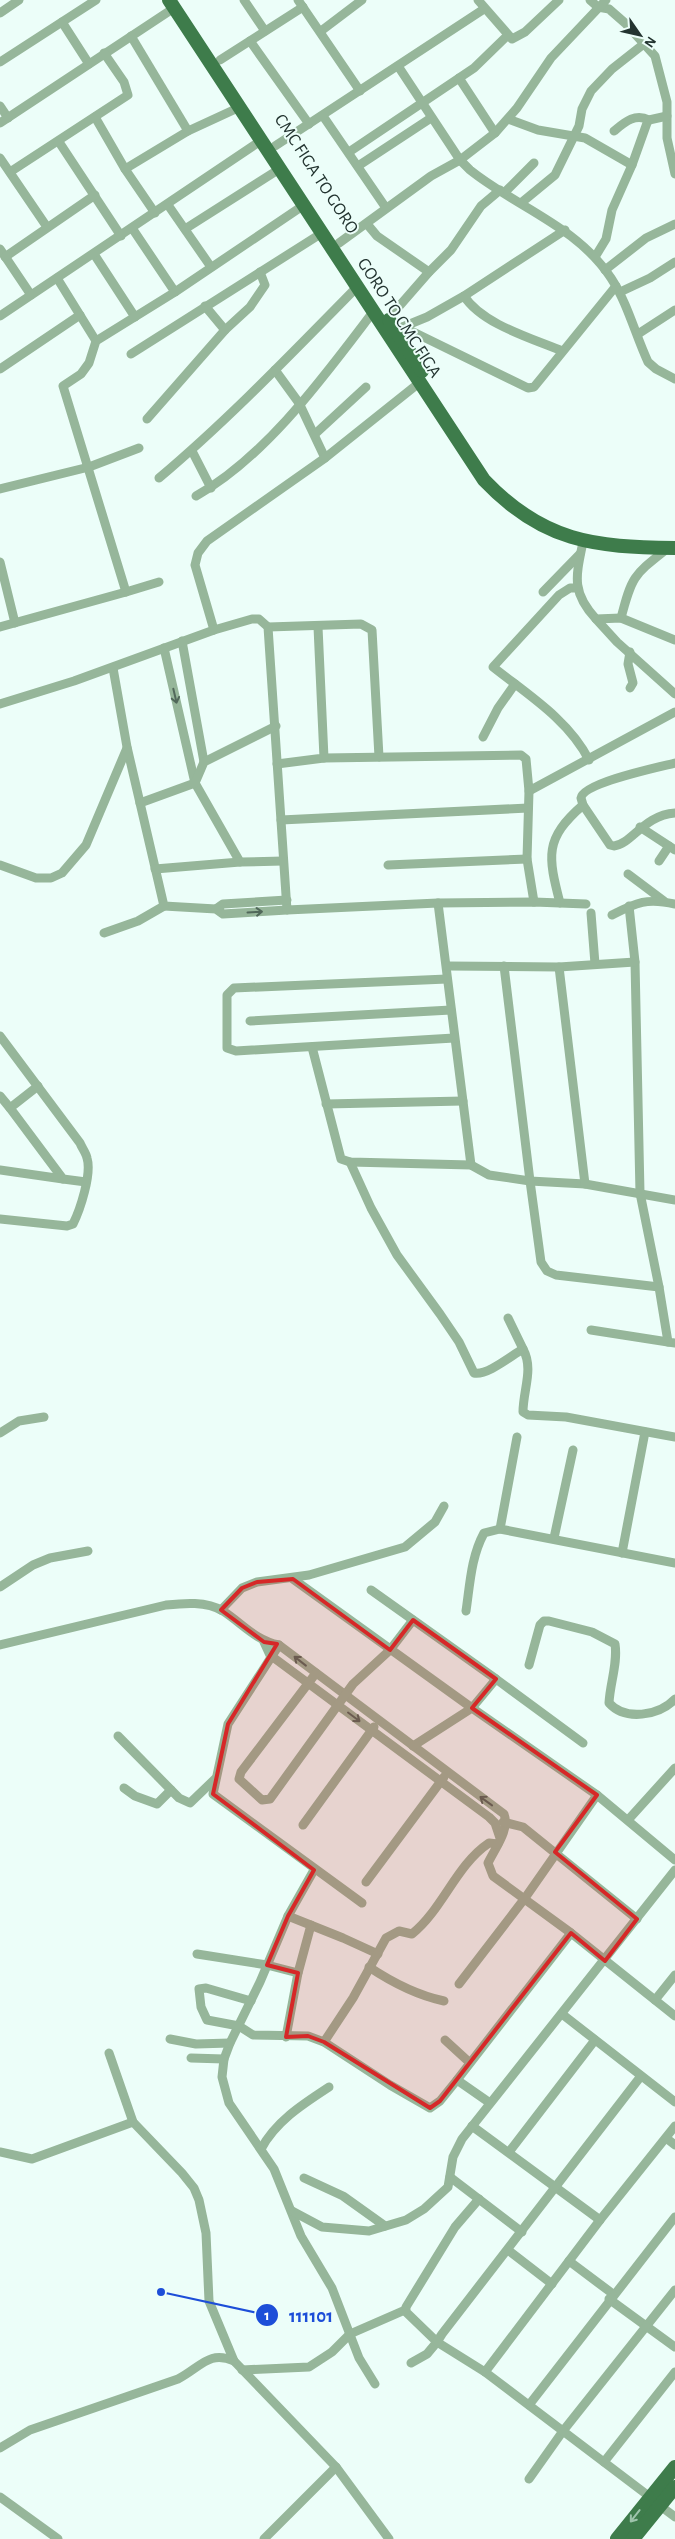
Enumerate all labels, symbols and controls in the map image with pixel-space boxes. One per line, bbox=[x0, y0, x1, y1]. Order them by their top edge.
north arrow bbox=[615, 10, 665, 60]
text: N bbox=[641, 34, 658, 50]
street label: CMC FIGA TO GORO bbox=[271, 111, 361, 237]
street label: GORO TO CMC FIGA bbox=[354, 255, 445, 381]
one-way arrow bbox=[171, 687, 180, 703]
one-way arrow bbox=[246, 907, 263, 917]
one-way arrow bbox=[294, 1656, 307, 1667]
one-way arrow bbox=[347, 1712, 361, 1722]
one-way arrow bbox=[479, 1796, 493, 1806]
callout: 111101 bbox=[254, 2298, 343, 2332]
text: 111101 bbox=[289, 2307, 333, 2326]
text: 1 bbox=[264, 2308, 270, 2323]
one-way arrow bbox=[630, 2509, 640, 2523]

